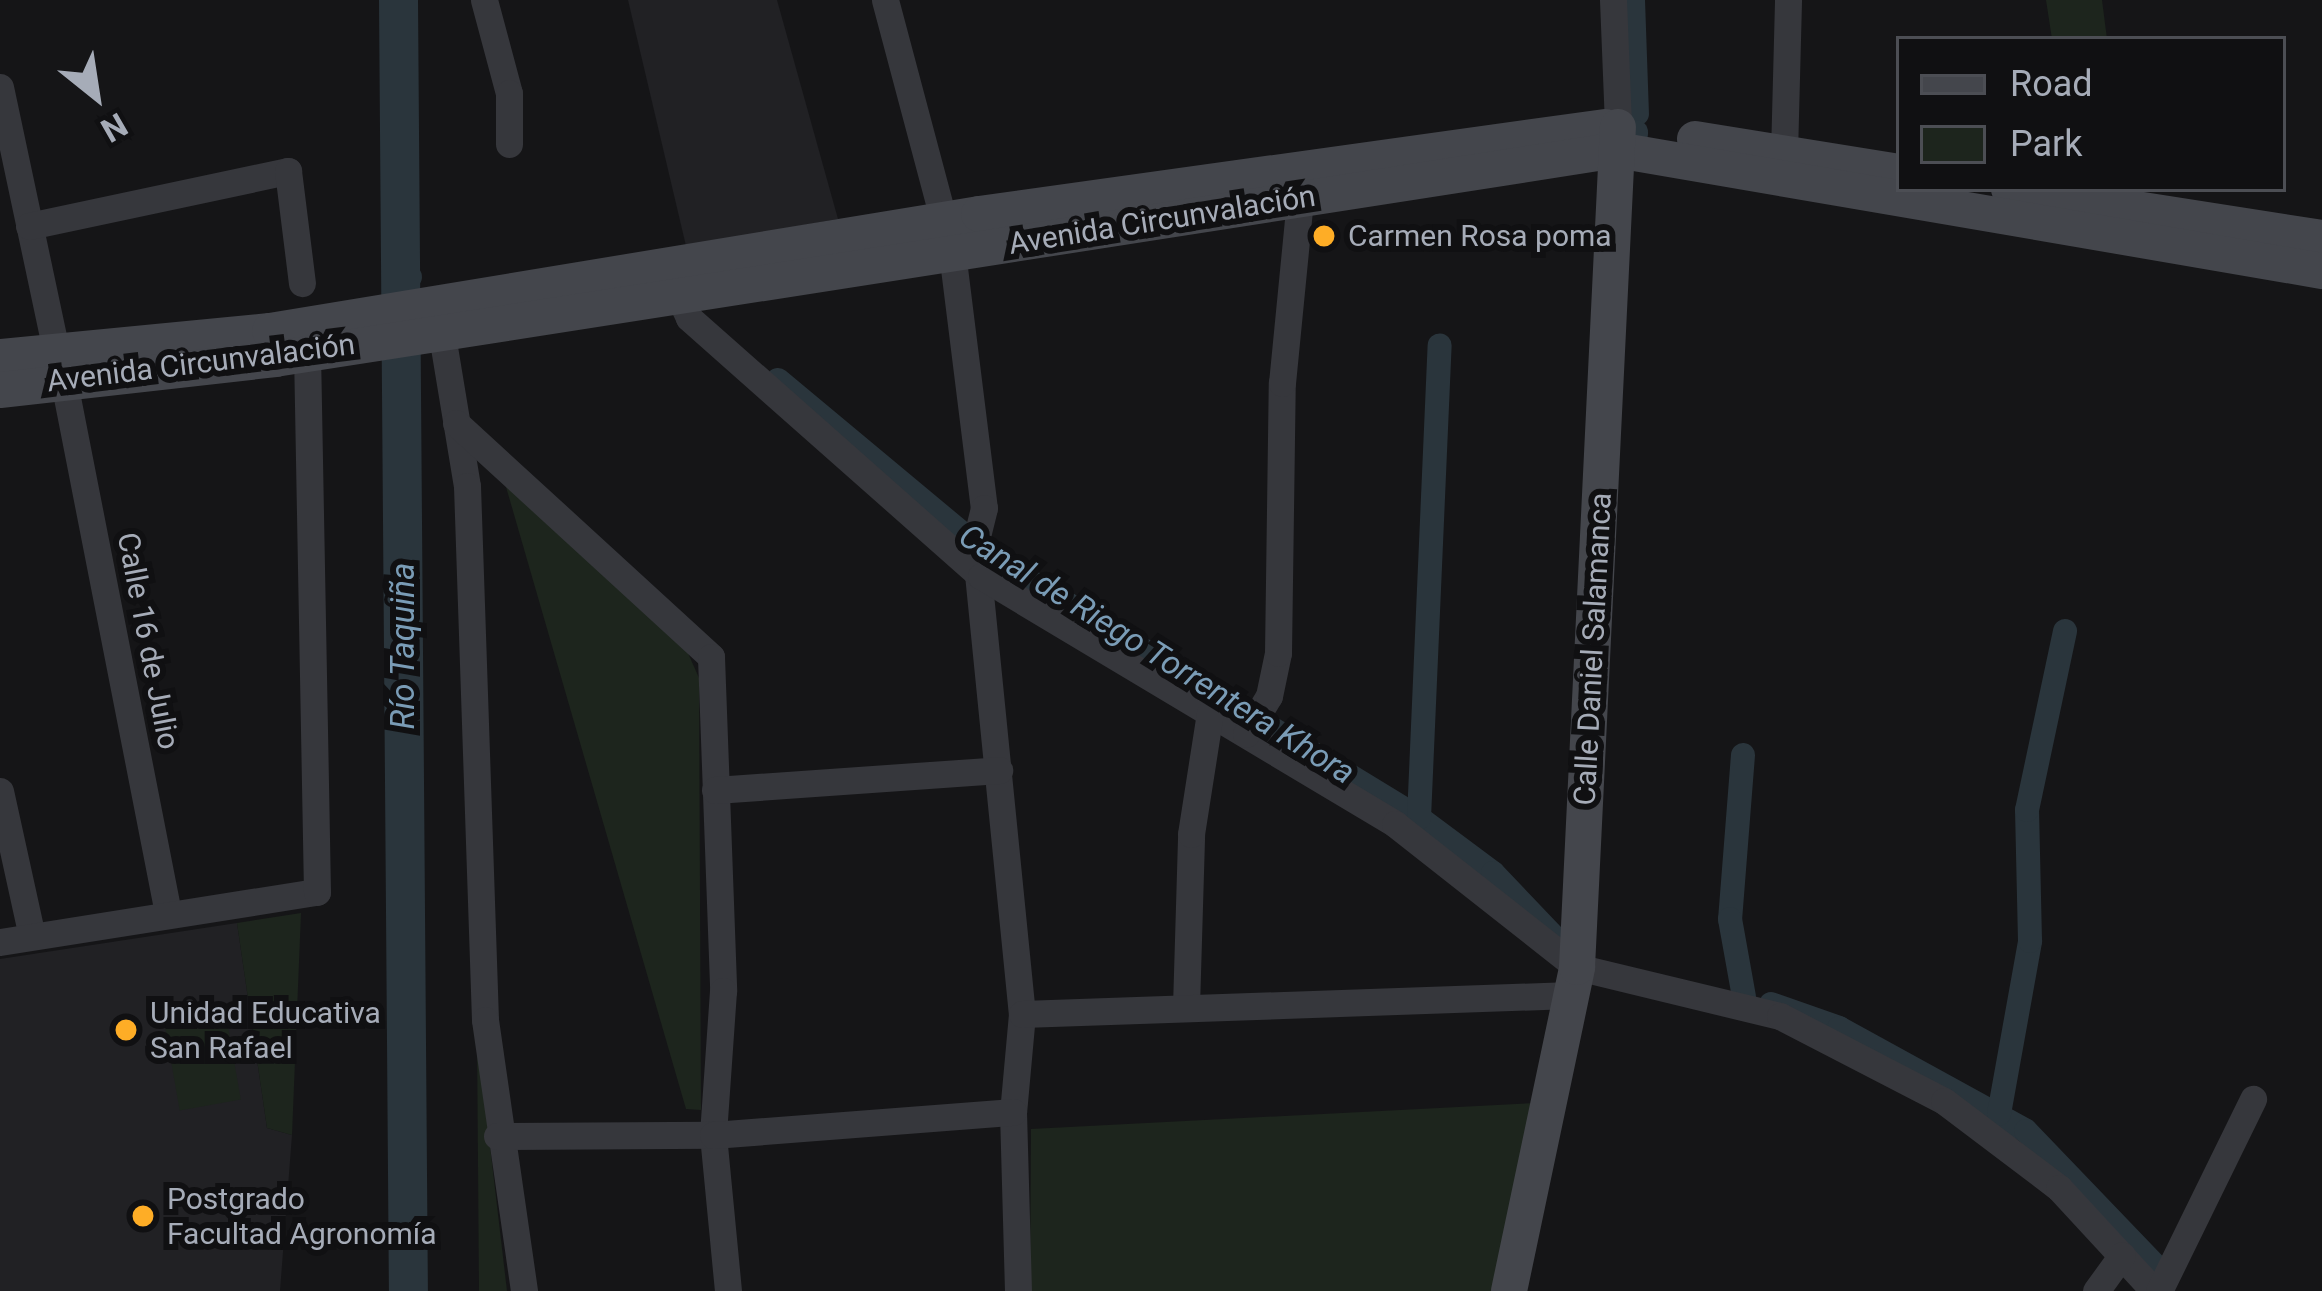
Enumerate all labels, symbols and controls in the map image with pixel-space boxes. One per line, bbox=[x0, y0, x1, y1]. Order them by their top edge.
north arrow bbox=[36, 36, 156, 156]
legend bbox=[1896, 36, 2286, 192]
text: Road bbox=[2010, 63, 2093, 105]
text: N bbox=[94, 105, 134, 150]
text: Park bbox=[2010, 123, 2083, 165]
street label: Avenida Circunvalación bbox=[1006, 178, 1318, 262]
place label: Carmen Rosa poma bbox=[1348, 218, 1612, 254]
marker: Carmen Rosa poma bbox=[1311, 223, 1337, 249]
street label: Avenida Circunvalación bbox=[45, 326, 357, 400]
street label: Calle Daniel Salamanca bbox=[1567, 492, 1619, 806]
water label: Canal de Riego Torrentera Khora bbox=[952, 515, 1362, 793]
street label: Calle 16 de Julio bbox=[109, 530, 187, 752]
water label: Río Taquiña bbox=[383, 562, 423, 730]
place label: Unidad Educativa San Rafael bbox=[150, 995, 381, 1066]
marker: Unidad Educativa San Rafael bbox=[113, 1017, 139, 1043]
place label: Postgrado Facultad Agronomía bbox=[167, 1181, 437, 1252]
marker: Postgrado Facultad Agronomía bbox=[130, 1203, 156, 1229]

